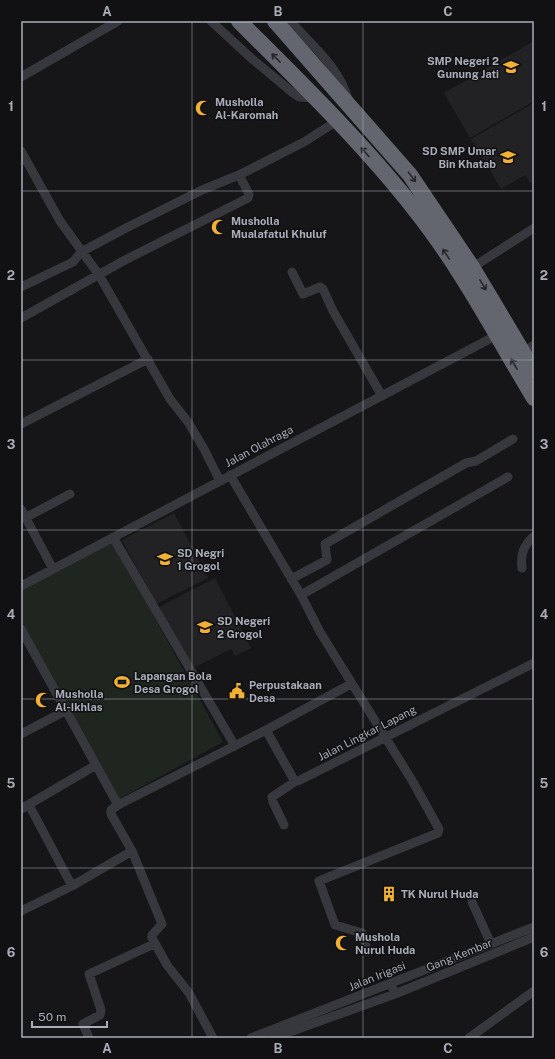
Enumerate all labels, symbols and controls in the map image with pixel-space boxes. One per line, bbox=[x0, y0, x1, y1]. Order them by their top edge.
text: A bbox=[102, 4, 112, 19]
text: B bbox=[274, 4, 283, 19]
text: C bbox=[443, 4, 453, 19]
one-way arrow bbox=[271, 53, 281, 63]
place label: SMP Negeri 2 Gunung Jati bbox=[427, 55, 499, 80]
school or university icon: SMP Negeri 2 Gunung Jati bbox=[502, 58, 520, 76]
place label: Musholla Al-Karomah bbox=[215, 96, 278, 121]
text: 1 bbox=[8, 99, 14, 114]
mosque icon: Musholla Al-Karomah bbox=[194, 99, 212, 117]
text: 1 bbox=[541, 99, 547, 114]
place label: SD SMP Umar Bin Khatab bbox=[422, 145, 496, 170]
one-way arrow bbox=[360, 147, 369, 158]
school or university icon: SD SMP Umar Bin Khatab bbox=[499, 148, 517, 166]
one-way arrow bbox=[407, 171, 416, 182]
place label: Musholla Mualafatul Khuluf bbox=[231, 215, 327, 240]
mosque icon: Musholla Mualafatul Khuluf bbox=[210, 218, 228, 236]
one-way arrow bbox=[442, 249, 450, 260]
text: 2 bbox=[7, 268, 15, 283]
text: 2 bbox=[540, 268, 548, 283]
one-way arrow bbox=[480, 279, 488, 291]
one-way arrow bbox=[509, 358, 517, 370]
street label: Jalan Olahraga bbox=[223, 423, 295, 469]
text: 3 bbox=[7, 437, 16, 452]
text: 3 bbox=[540, 437, 549, 452]
place label: SD Negri 1 Grogol bbox=[177, 547, 224, 572]
school or university icon: SD Negri 1 Grogol bbox=[156, 550, 174, 568]
text: 4 bbox=[7, 607, 16, 622]
text: 4 bbox=[540, 607, 549, 622]
place label: SD Negeri 2 Grogol bbox=[217, 615, 270, 640]
school or university icon: SD Negeri 2 Grogol bbox=[196, 618, 214, 636]
place label: Lapangan Bola Desa Grogol bbox=[134, 670, 212, 695]
sports icon: Lapangan Bola Desa Grogol bbox=[113, 673, 131, 691]
place label: Perpustakaan Desa bbox=[249, 679, 322, 704]
public building icon: Perpustakaan Desa bbox=[228, 682, 246, 700]
place label: Musholla Al-Ikhlas bbox=[55, 688, 104, 713]
mosque icon: Musholla Al-Ikhlas bbox=[34, 691, 52, 709]
street label: Jalan Lingkar Lapang bbox=[316, 703, 418, 763]
text: 5 bbox=[7, 776, 16, 791]
text: 5 bbox=[540, 776, 549, 791]
building icon: TK Nurul Huda bbox=[380, 885, 398, 903]
place label: TK Nurul Huda bbox=[401, 888, 478, 900]
place label: Mushola Nurul Huda bbox=[355, 931, 415, 956]
mosque icon: Mushola Nurul Huda bbox=[334, 934, 352, 952]
street label: Gang Kembar bbox=[424, 936, 494, 974]
text: 6 bbox=[7, 945, 16, 960]
text: 6 bbox=[540, 945, 549, 960]
street label: Jalan Irigasi bbox=[347, 959, 407, 993]
scale bar bbox=[32, 1003, 107, 1029]
text: 50 m bbox=[38, 1010, 66, 1024]
text: A bbox=[102, 1041, 112, 1056]
text: B bbox=[274, 1041, 283, 1056]
text: C bbox=[443, 1041, 453, 1056]

